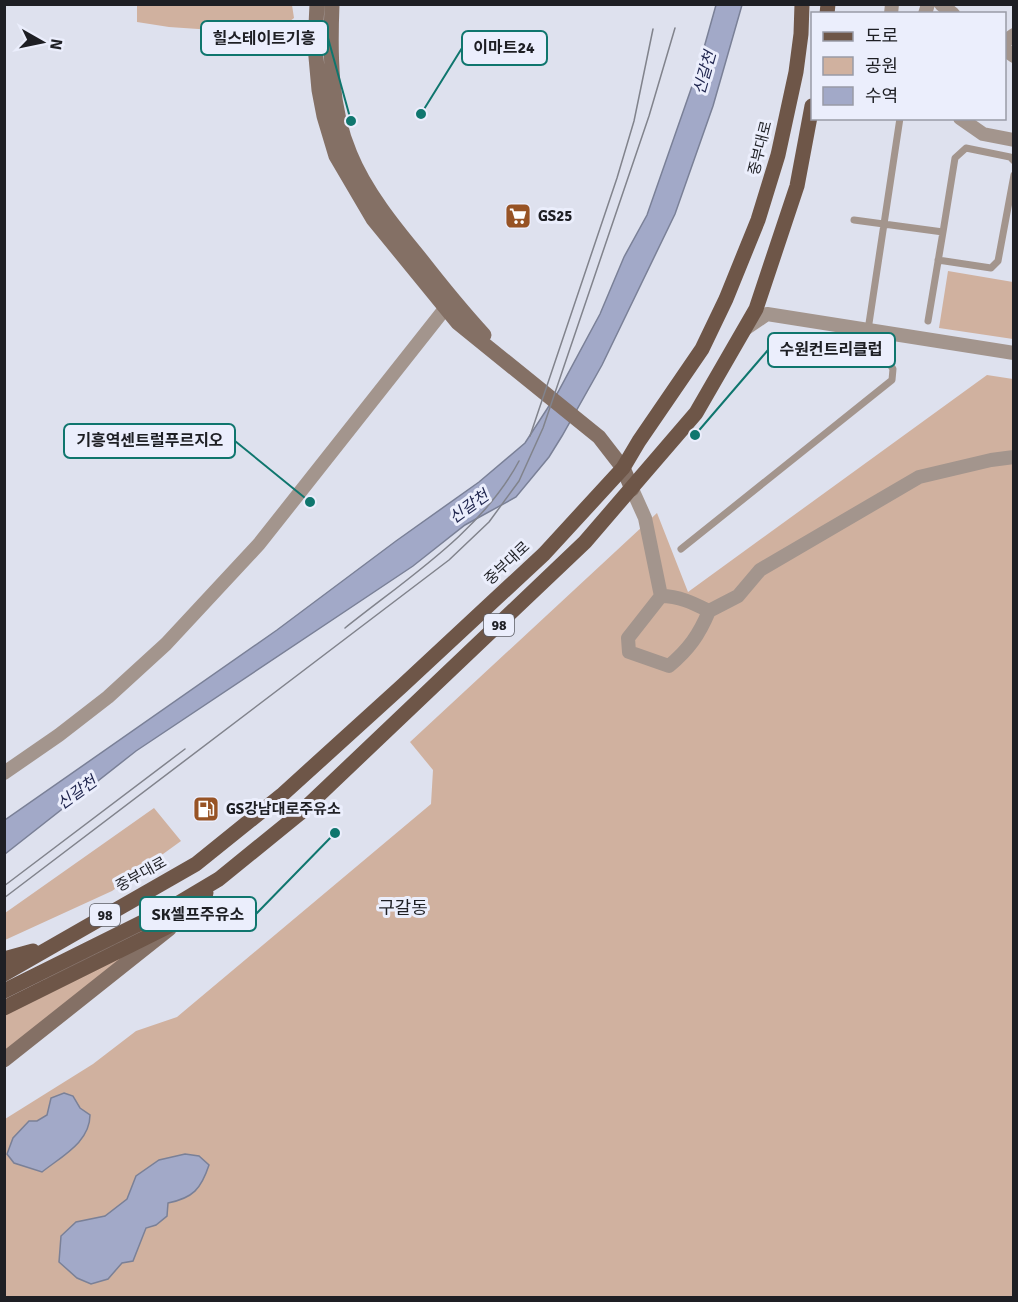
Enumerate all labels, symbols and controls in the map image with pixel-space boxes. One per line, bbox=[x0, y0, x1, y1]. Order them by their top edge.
north arrow bbox=[12, 12, 72, 72]
legend bbox=[811, 12, 1006, 120]
callout: 힐스테이트기흥 bbox=[201, 21, 328, 55]
text: 도로 bbox=[865, 25, 898, 47]
text: 힐스테이트기흥 bbox=[212, 29, 316, 49]
callout: 이마트24 bbox=[462, 31, 547, 65]
text: N bbox=[45, 37, 67, 51]
text: 이마트24 bbox=[473, 38, 535, 58]
water label: 신갈천 bbox=[689, 47, 721, 97]
text: 공원 bbox=[865, 55, 898, 77]
text: 수역 bbox=[865, 85, 898, 107]
street label: 중부대로 bbox=[745, 119, 775, 177]
supermarket icon: GS25 bbox=[503, 201, 533, 231]
place label: GS25 bbox=[538, 207, 572, 225]
callout: 수원컨트리클럽 bbox=[768, 333, 895, 367]
text: 수원컨트리클럽 bbox=[779, 340, 883, 360]
callout: 기흥역센트럴푸르지오 bbox=[64, 424, 235, 458]
text: 기흥역센트럴푸르지오 bbox=[76, 431, 224, 451]
water label: 신갈천 bbox=[445, 485, 495, 528]
street label: 중부대로 bbox=[481, 538, 533, 588]
road number: 98 bbox=[484, 614, 514, 636]
water label: 신갈천 bbox=[53, 771, 103, 814]
fuel station icon: GS강남대로주유소 bbox=[191, 794, 221, 824]
place label: GS강남대로주유소 bbox=[226, 800, 341, 818]
street label: 중부대로 bbox=[112, 853, 170, 895]
callout: SK셀프주유소 bbox=[140, 897, 256, 931]
district label: 구갈동 bbox=[378, 897, 428, 919]
road number: 98 bbox=[90, 904, 120, 926]
text: SK셀프주유소 bbox=[152, 905, 244, 925]

